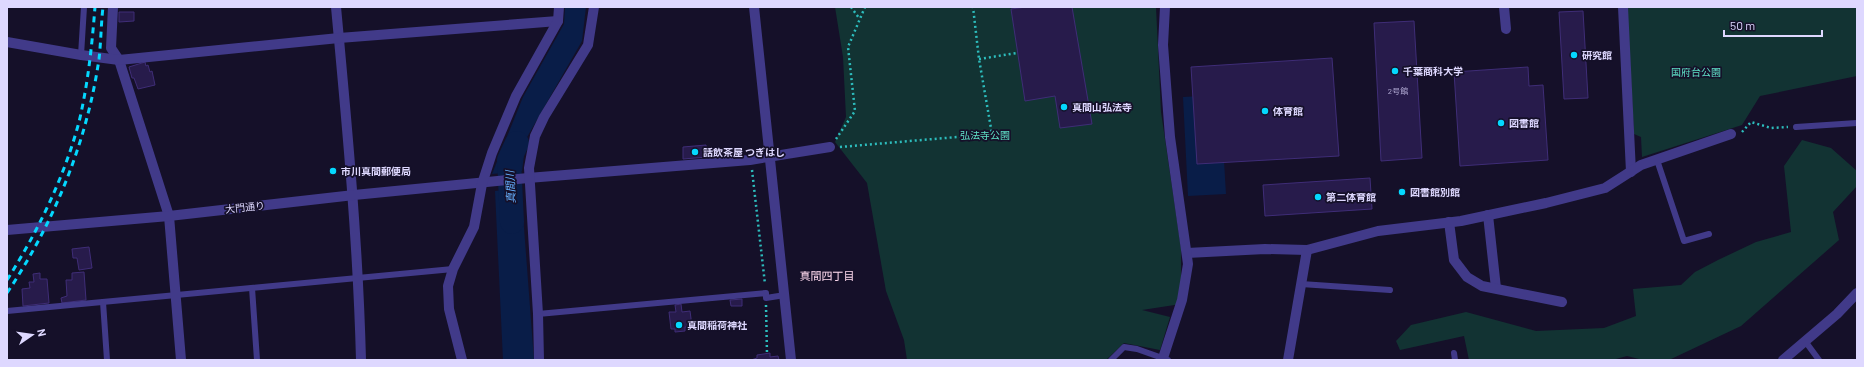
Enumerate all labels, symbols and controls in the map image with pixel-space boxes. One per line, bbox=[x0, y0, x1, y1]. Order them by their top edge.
scale bar bbox=[1724, 12, 1822, 38]
text: 50 m bbox=[1730, 18, 1755, 32]
place label: 研究館 bbox=[1582, 49, 1612, 61]
marker: 研究館 bbox=[1569, 50, 1579, 60]
place label: 千葉商科大学 bbox=[1403, 65, 1463, 77]
marker: 千葉商科大学 bbox=[1390, 66, 1400, 76]
park label: 国府台公園 bbox=[1671, 66, 1721, 78]
house number: 2号館 bbox=[1388, 86, 1408, 96]
place label: 真間山弘法寺 bbox=[1072, 101, 1132, 113]
marker: 真間山弘法寺 bbox=[1059, 102, 1069, 112]
place label: 体育館 bbox=[1272, 105, 1303, 117]
marker: 体育館 bbox=[1260, 106, 1270, 116]
place label: 図書館 bbox=[1509, 117, 1539, 129]
marker: 図書館 bbox=[1496, 118, 1506, 128]
park label: 弘法寺公園 bbox=[960, 129, 1010, 141]
place label: 話飲茶屋 つぎはし bbox=[703, 146, 785, 158]
marker: 話飲茶屋 つぎはし bbox=[690, 147, 700, 157]
place label: 市川真間郵便局 bbox=[341, 165, 411, 177]
marker: 市川真間郵便局 bbox=[328, 166, 338, 176]
water label: 真間川 bbox=[503, 169, 517, 204]
place label: 図書館別館 bbox=[1410, 186, 1460, 198]
marker: 図書館別館 bbox=[1397, 187, 1407, 197]
place label: 第二体育館 bbox=[1326, 191, 1376, 203]
marker: 第二体育館 bbox=[1313, 192, 1323, 202]
street label: 大門通り bbox=[224, 199, 266, 215]
district label: 真間四丁目 bbox=[800, 269, 855, 282]
north arrow bbox=[12, 315, 52, 355]
place label: 真間稲荷神社 bbox=[687, 319, 748, 331]
marker: 真間稲荷神社 bbox=[674, 320, 684, 330]
text: N bbox=[35, 328, 49, 338]

